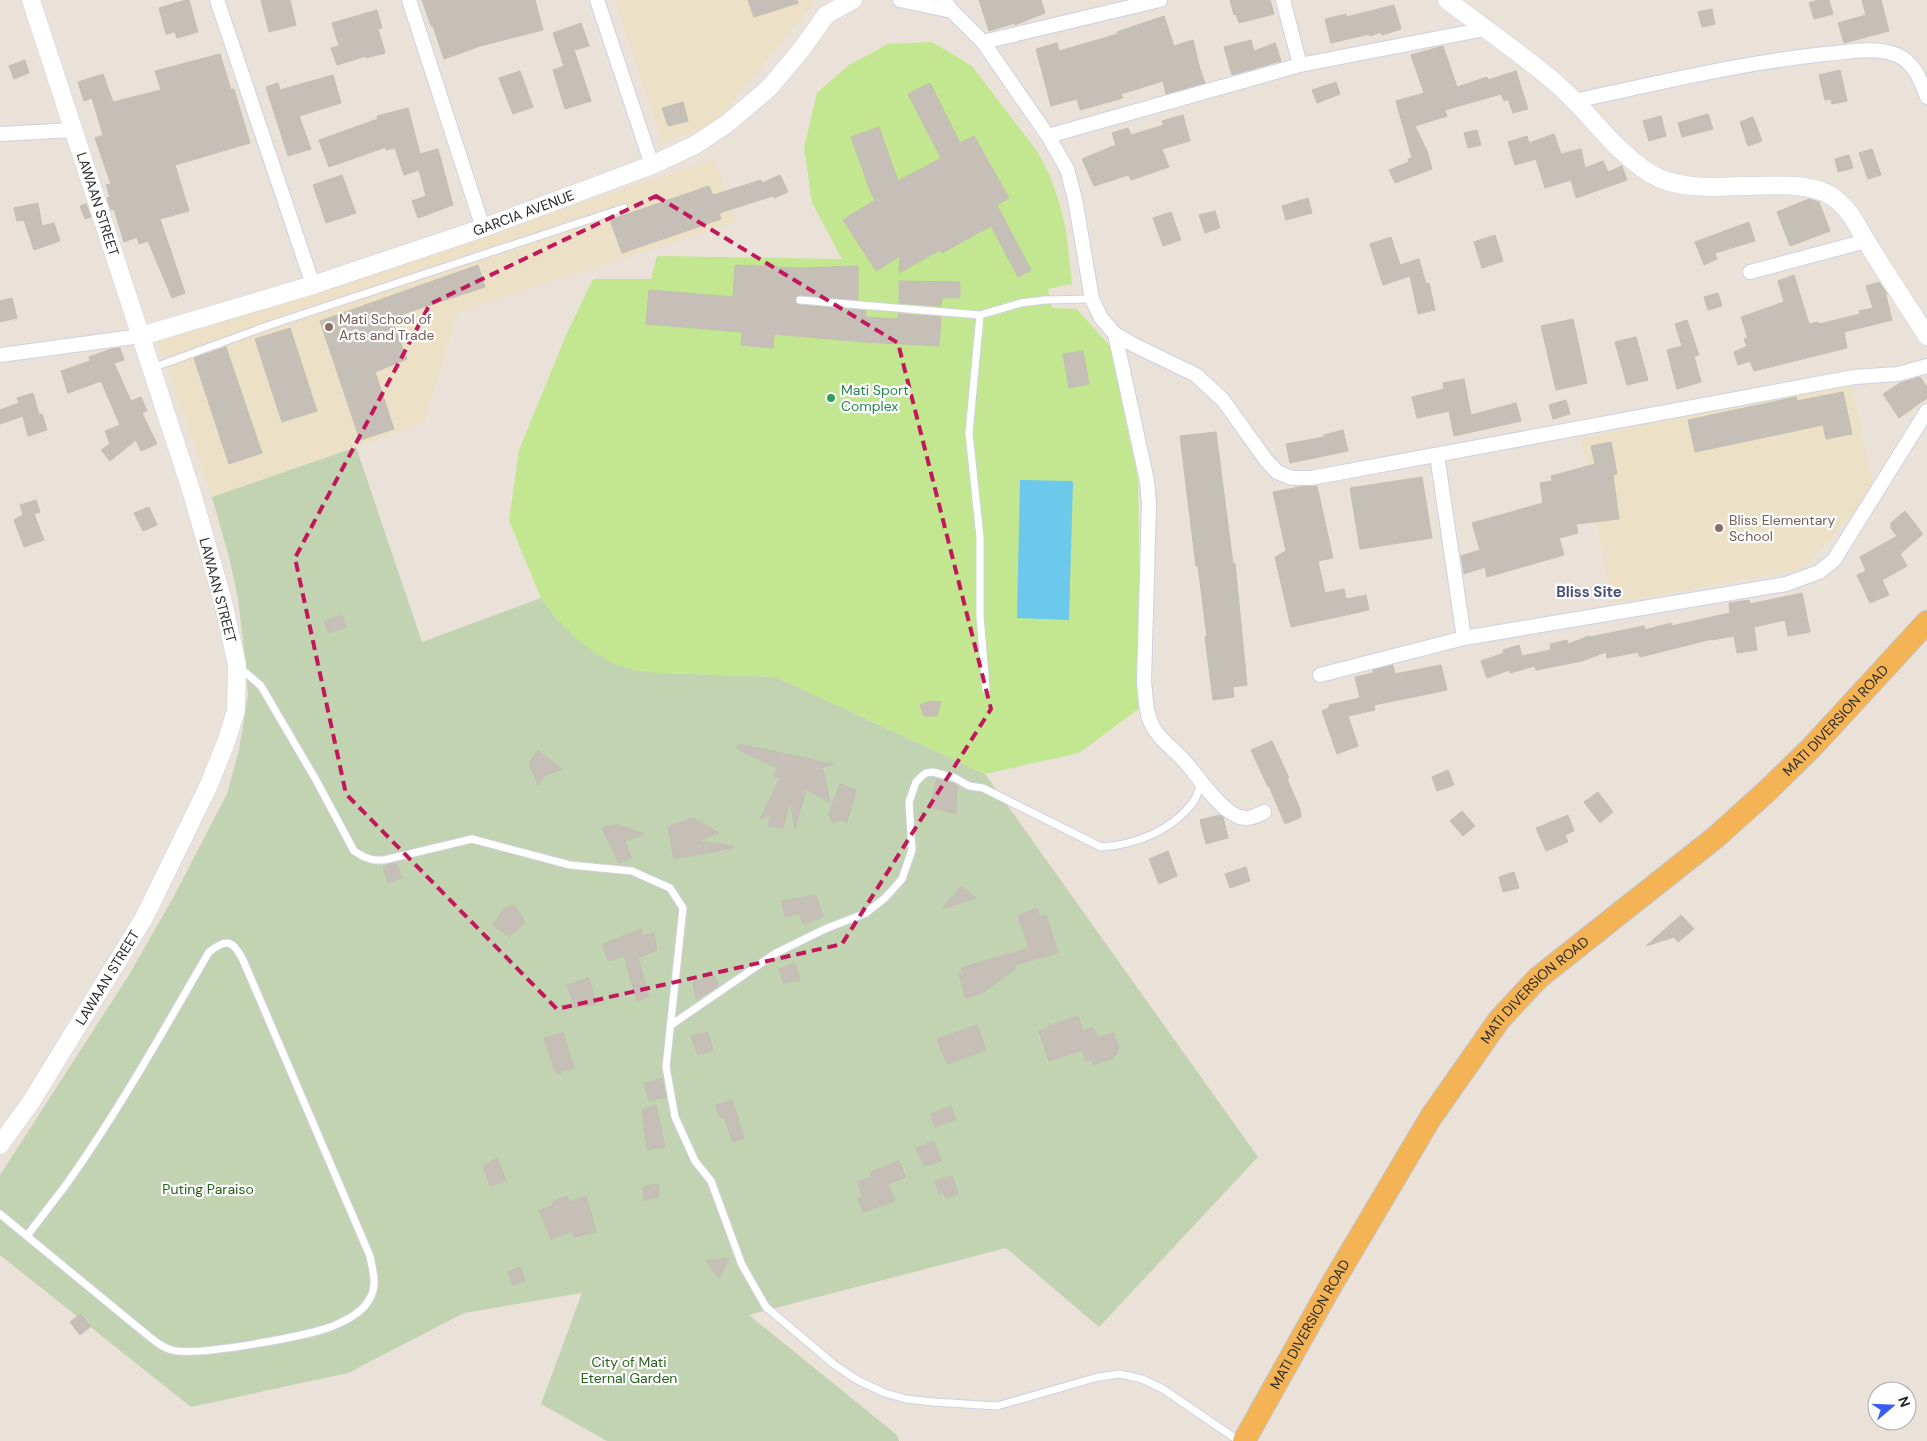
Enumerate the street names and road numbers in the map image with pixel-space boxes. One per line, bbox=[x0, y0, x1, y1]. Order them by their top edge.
street label: LAWAAN STREET bbox=[73, 150, 123, 258]
street label: GARCIA AVENUE bbox=[471, 186, 577, 240]
street label: LAWAAN STREET bbox=[195, 536, 241, 645]
street label: MATI DIVERSION ROAD bbox=[1779, 661, 1892, 780]
street label: LAWAAN STREET bbox=[71, 927, 143, 1028]
street label: MATI DIVERSION ROAD bbox=[1476, 932, 1592, 1047]
street label: MATI DIVERSION ROAD bbox=[1266, 1256, 1354, 1392]

